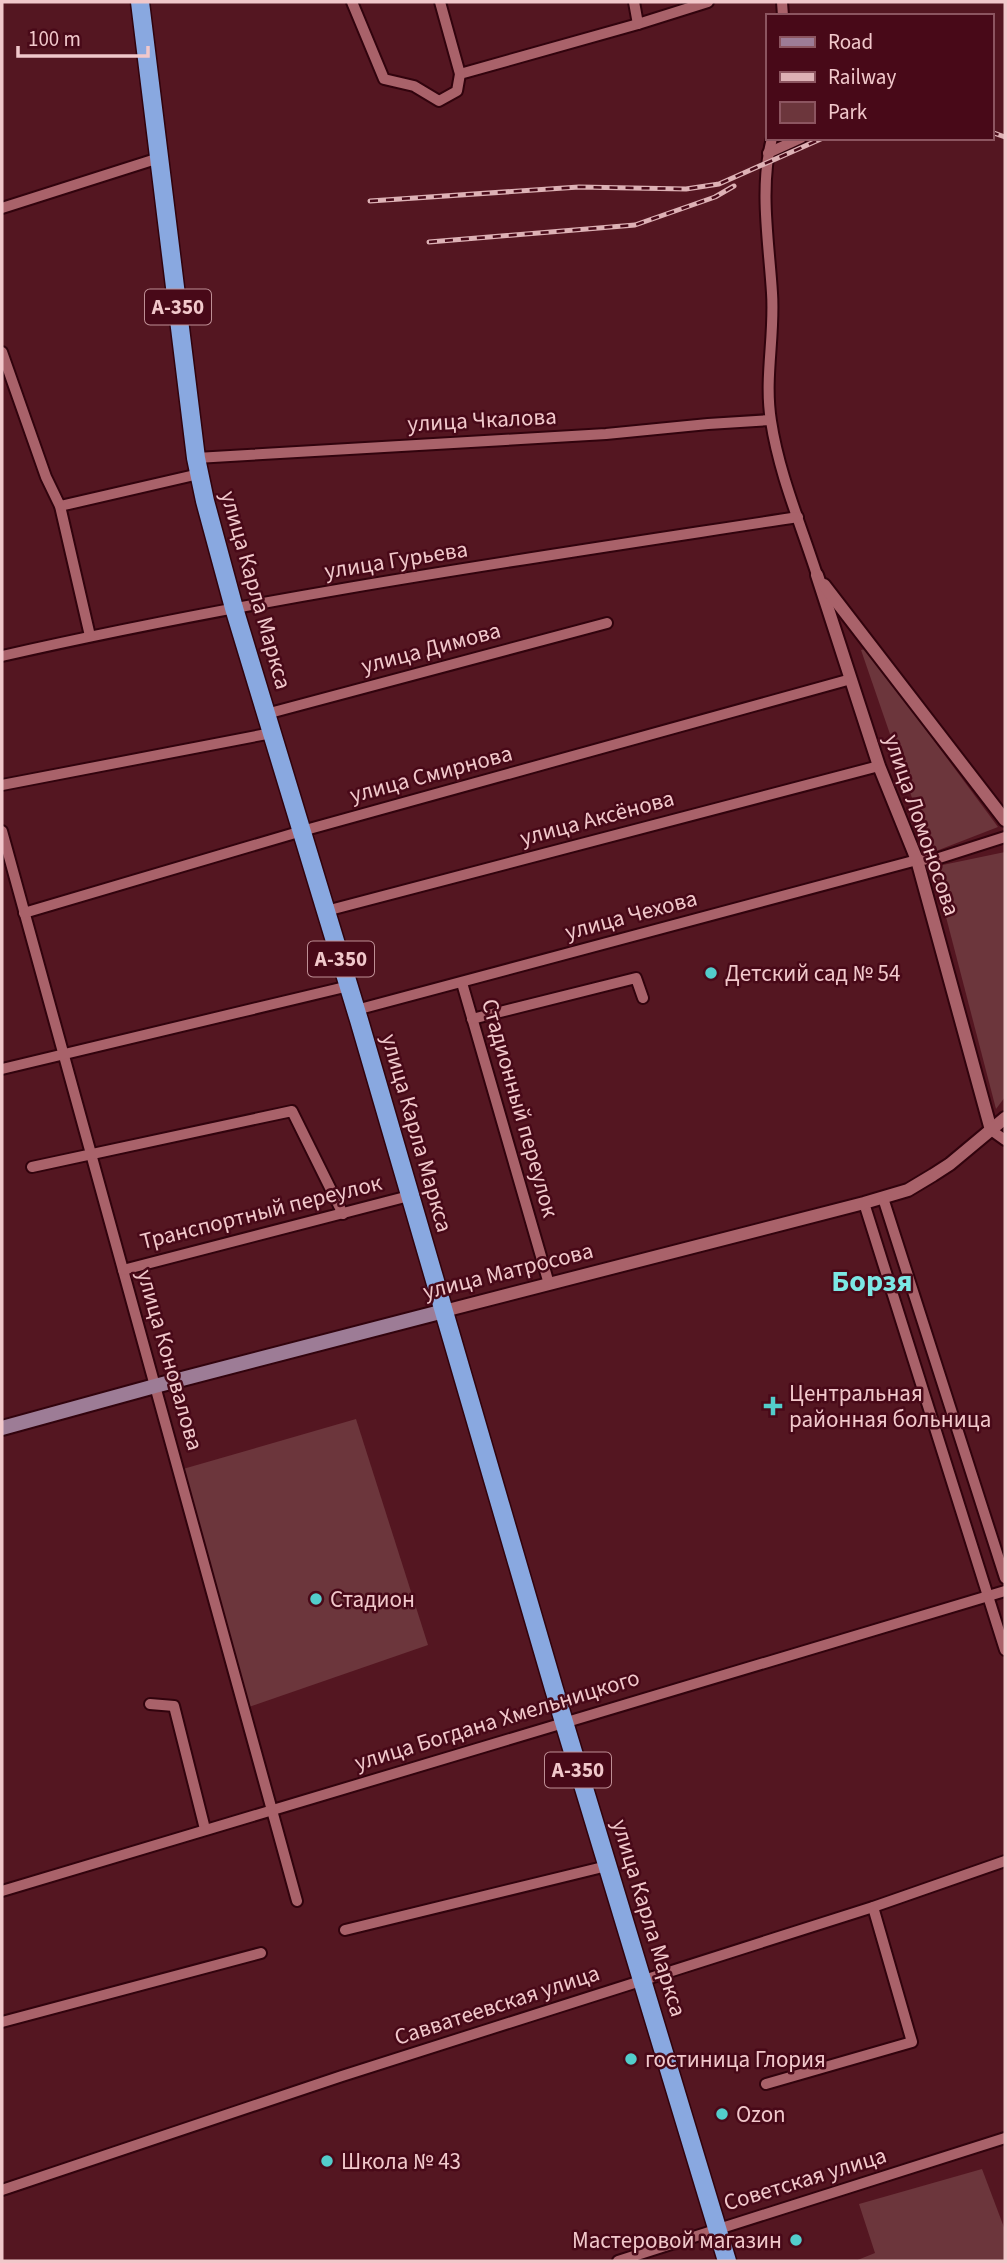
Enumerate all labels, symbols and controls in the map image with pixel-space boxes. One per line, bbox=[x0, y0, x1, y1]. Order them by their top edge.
scale bar bbox=[18, 14, 147, 58]
legend bbox=[766, 14, 993, 140]
text: 100 m bbox=[28, 24, 81, 54]
text: Road bbox=[828, 27, 873, 57]
text: Railway bbox=[828, 62, 896, 92]
text: Park bbox=[828, 97, 868, 127]
road number: А-350 bbox=[145, 290, 211, 324]
street label: улица Чкалова bbox=[407, 400, 557, 440]
street label: улица Карла Маркса bbox=[212, 487, 300, 693]
street label: улица Гурьева bbox=[322, 532, 470, 588]
street label: улица Димова bbox=[358, 614, 504, 682]
street label: улица Ломоносова bbox=[875, 730, 969, 920]
street label: улица Смирнова bbox=[346, 736, 516, 812]
street label: улица Аксёнова bbox=[516, 782, 678, 854]
street label: улица Чехова bbox=[561, 882, 701, 948]
road number: А-350 bbox=[308, 942, 374, 976]
place label: Детский сад № 54 bbox=[725, 957, 900, 990]
marker: Детский сад № 54 bbox=[703, 965, 719, 981]
street label: Стадионный переулок bbox=[473, 995, 567, 1222]
street label: улица Карла Маркса bbox=[373, 1030, 461, 1236]
street label: Транспортный переулок bbox=[137, 1166, 386, 1258]
street label: улица Матросова bbox=[419, 1234, 597, 1308]
district label: Борзя bbox=[831, 1260, 913, 1303]
street label: улица Коновалова bbox=[128, 1266, 212, 1454]
place label: Центральная районная больница bbox=[789, 1377, 991, 1436]
marker: Центральная районная больница bbox=[763, 1396, 783, 1416]
place label: Стадион bbox=[330, 1583, 415, 1616]
marker: Стадион bbox=[308, 1591, 324, 1607]
street label: улица Богдана Хмельницкого bbox=[350, 1661, 644, 1779]
road number: А-350 bbox=[545, 1752, 611, 1788]
street label: улица Карла Маркса bbox=[603, 1815, 695, 2021]
street label: Савватеевская улица bbox=[390, 1956, 604, 2054]
place label: гостиница Глория bbox=[645, 2043, 826, 2076]
marker: гостиница Глория bbox=[623, 2051, 639, 2067]
place label: Ozon bbox=[736, 2098, 786, 2131]
marker: Ozon bbox=[714, 2106, 730, 2122]
street label: Советская улица bbox=[720, 2139, 890, 2219]
place label: Школа № 43 bbox=[341, 2145, 461, 2178]
marker: Школа № 43 bbox=[319, 2153, 335, 2169]
place label: Мастеровой магазин bbox=[572, 2224, 782, 2257]
marker: Мастеровой магазин bbox=[788, 2232, 804, 2248]

